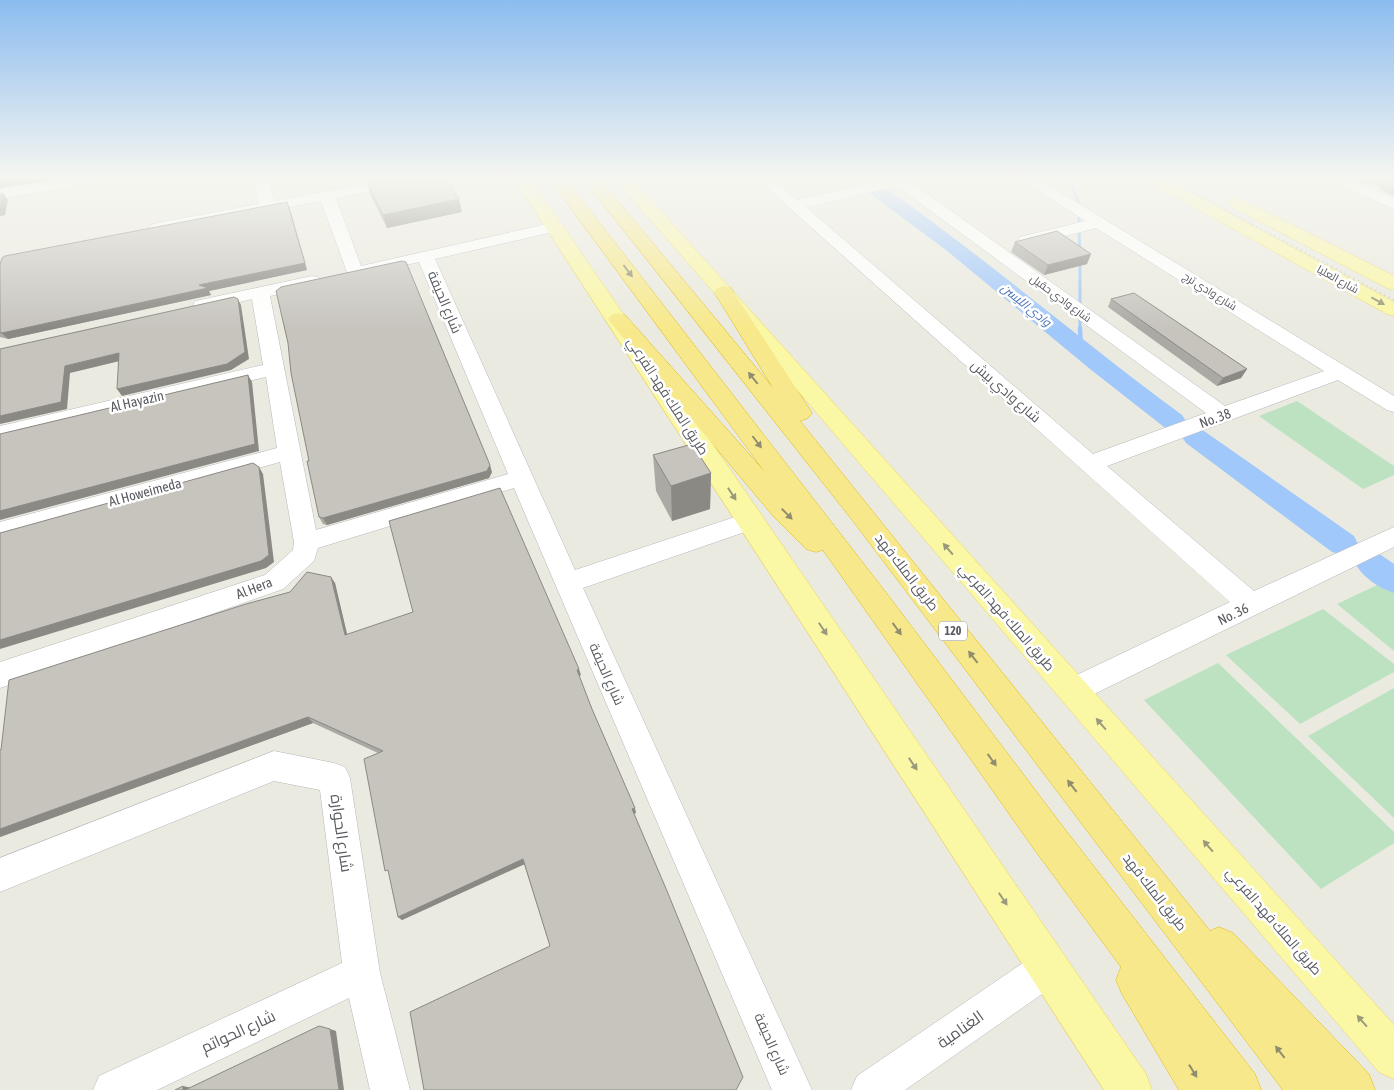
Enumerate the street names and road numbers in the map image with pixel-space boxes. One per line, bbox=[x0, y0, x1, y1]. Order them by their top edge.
street label: شارع العليا bbox=[1314, 263, 1361, 297]
street label: شارع الحيفة bbox=[424, 268, 465, 336]
street label: شارع وادي ترج bbox=[1179, 270, 1239, 315]
street label: شارع وادي حقيل bbox=[1026, 272, 1094, 327]
street label: طريق الملك فهد الفرعي bbox=[621, 334, 712, 460]
street label: شارع وادي بيش bbox=[965, 356, 1044, 429]
street label: Al Hayazin bbox=[109, 387, 165, 415]
street label: No. 38 bbox=[1197, 405, 1233, 431]
street label: Al Howeimeda bbox=[107, 475, 183, 509]
street label: طريق الملك فهد bbox=[871, 530, 942, 615]
street label: طريق الملك فهد الفرعي bbox=[953, 560, 1058, 677]
street label: Al Hera bbox=[234, 574, 274, 602]
street label: No. 36 bbox=[1215, 600, 1251, 628]
road number: 120 bbox=[939, 622, 967, 640]
street label: شارع الحيفة bbox=[585, 640, 628, 708]
street label: شارع الحوارة bbox=[325, 793, 356, 874]
street label: طريق الملك فهد bbox=[1119, 850, 1190, 935]
street label: طريق الملك فهد الفرعي bbox=[1220, 864, 1325, 981]
street label: شارع الحواتم bbox=[198, 1006, 279, 1059]
street label: الغنامية bbox=[933, 1007, 987, 1052]
street label: شارع الحيفة bbox=[750, 1010, 793, 1078]

